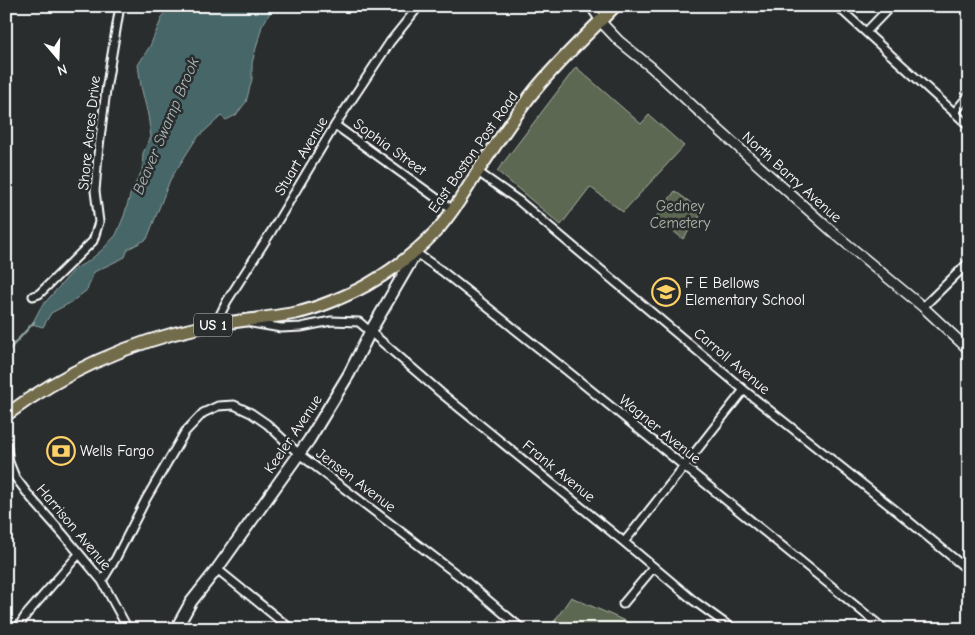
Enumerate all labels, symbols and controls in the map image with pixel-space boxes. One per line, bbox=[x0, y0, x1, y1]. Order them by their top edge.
north arrow bbox=[32, 32, 82, 82]
water label: Beaver Swamp Brook bbox=[129, 55, 203, 197]
text: N bbox=[55, 60, 69, 79]
street label: Shore Acres Drive bbox=[74, 74, 104, 191]
street label: East Boston Post Road bbox=[424, 88, 522, 216]
street label: Stuart Avenue bbox=[270, 113, 332, 199]
street label: Sophia Street bbox=[350, 114, 431, 180]
street label: North Barry Avenue bbox=[739, 128, 846, 227]
park label: Gedney Cemetery bbox=[650, 197, 711, 232]
place label: F E Bellows Elementary School bbox=[685, 274, 805, 309]
school or university icon: F E Bellows Elementary School bbox=[651, 277, 681, 307]
road number: US 1 bbox=[194, 314, 232, 336]
street label: Carroll Avenue bbox=[690, 324, 774, 398]
street label: Wagner Avenue bbox=[615, 390, 705, 468]
street label: Keeler Avenue bbox=[260, 391, 326, 477]
bank icon: Wells Fargo bbox=[46, 436, 76, 466]
street label: Frank Avenue bbox=[519, 436, 599, 506]
place label: Wells Fargo bbox=[80, 442, 154, 460]
street label: Jensen Avenue bbox=[313, 444, 400, 516]
street label: Harrison Avenue bbox=[33, 480, 116, 574]

